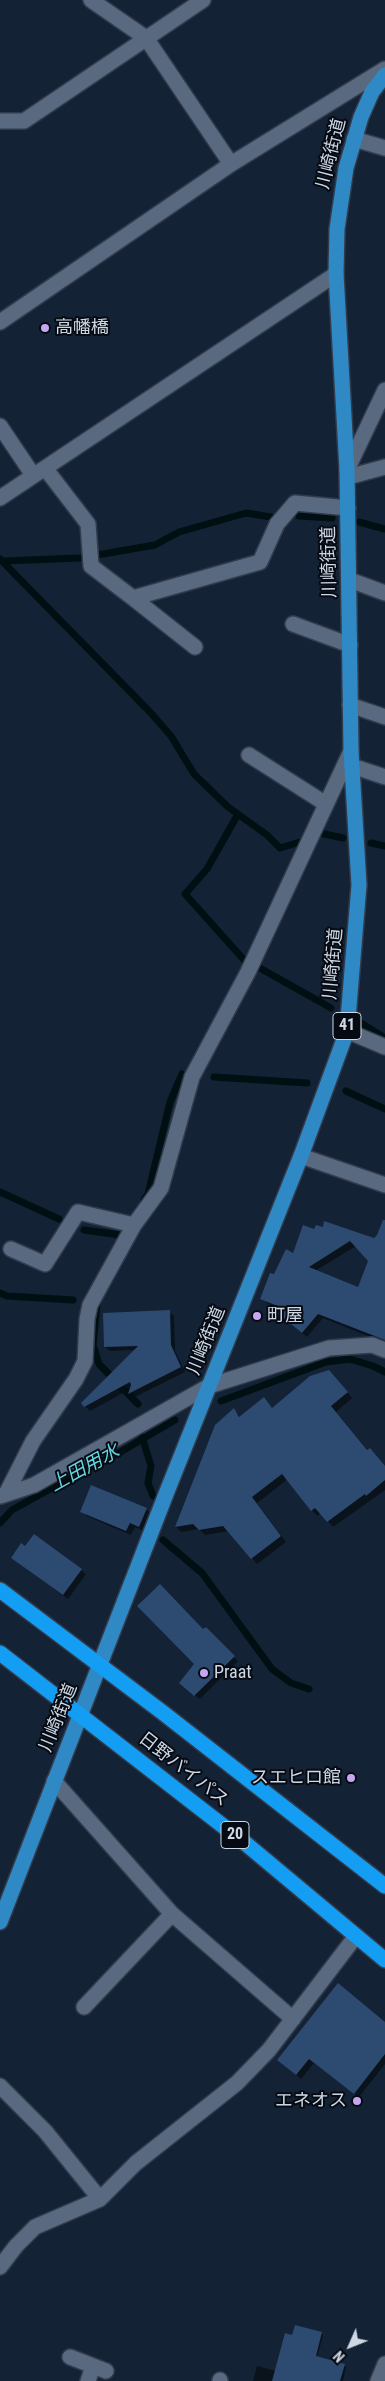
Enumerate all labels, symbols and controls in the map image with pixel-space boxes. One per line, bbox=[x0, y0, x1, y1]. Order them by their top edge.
street label: 川崎街道 bbox=[313, 116, 351, 192]
place label: 高幡橋 bbox=[55, 317, 109, 339]
marker: 高幡橋 bbox=[39, 322, 51, 334]
street label: 川崎街道 bbox=[319, 526, 341, 598]
street label: 川崎街道 bbox=[320, 927, 348, 1001]
road number: 41 bbox=[333, 1012, 361, 1040]
street label: 川崎街道 bbox=[184, 1304, 230, 1378]
place label: 町屋 bbox=[267, 1305, 303, 1327]
marker: 町屋 bbox=[251, 1310, 263, 1322]
water label: 上田用水 bbox=[46, 1441, 124, 1497]
place label: Praat bbox=[214, 1662, 252, 1684]
marker: Praat bbox=[198, 1667, 210, 1679]
street label: 川崎街道 bbox=[36, 1681, 82, 1755]
street label: 日野バイパス bbox=[134, 1728, 232, 1812]
place label: スエヒロ館 bbox=[251, 1767, 341, 1789]
marker: スエヒロ館 bbox=[345, 1772, 357, 1784]
road number: 20 bbox=[221, 1822, 249, 1848]
place label: エネオス bbox=[275, 2090, 347, 2112]
marker: エネオス bbox=[351, 2095, 363, 2107]
north arrow bbox=[325, 2321, 375, 2371]
text: N bbox=[330, 2348, 348, 2365]

